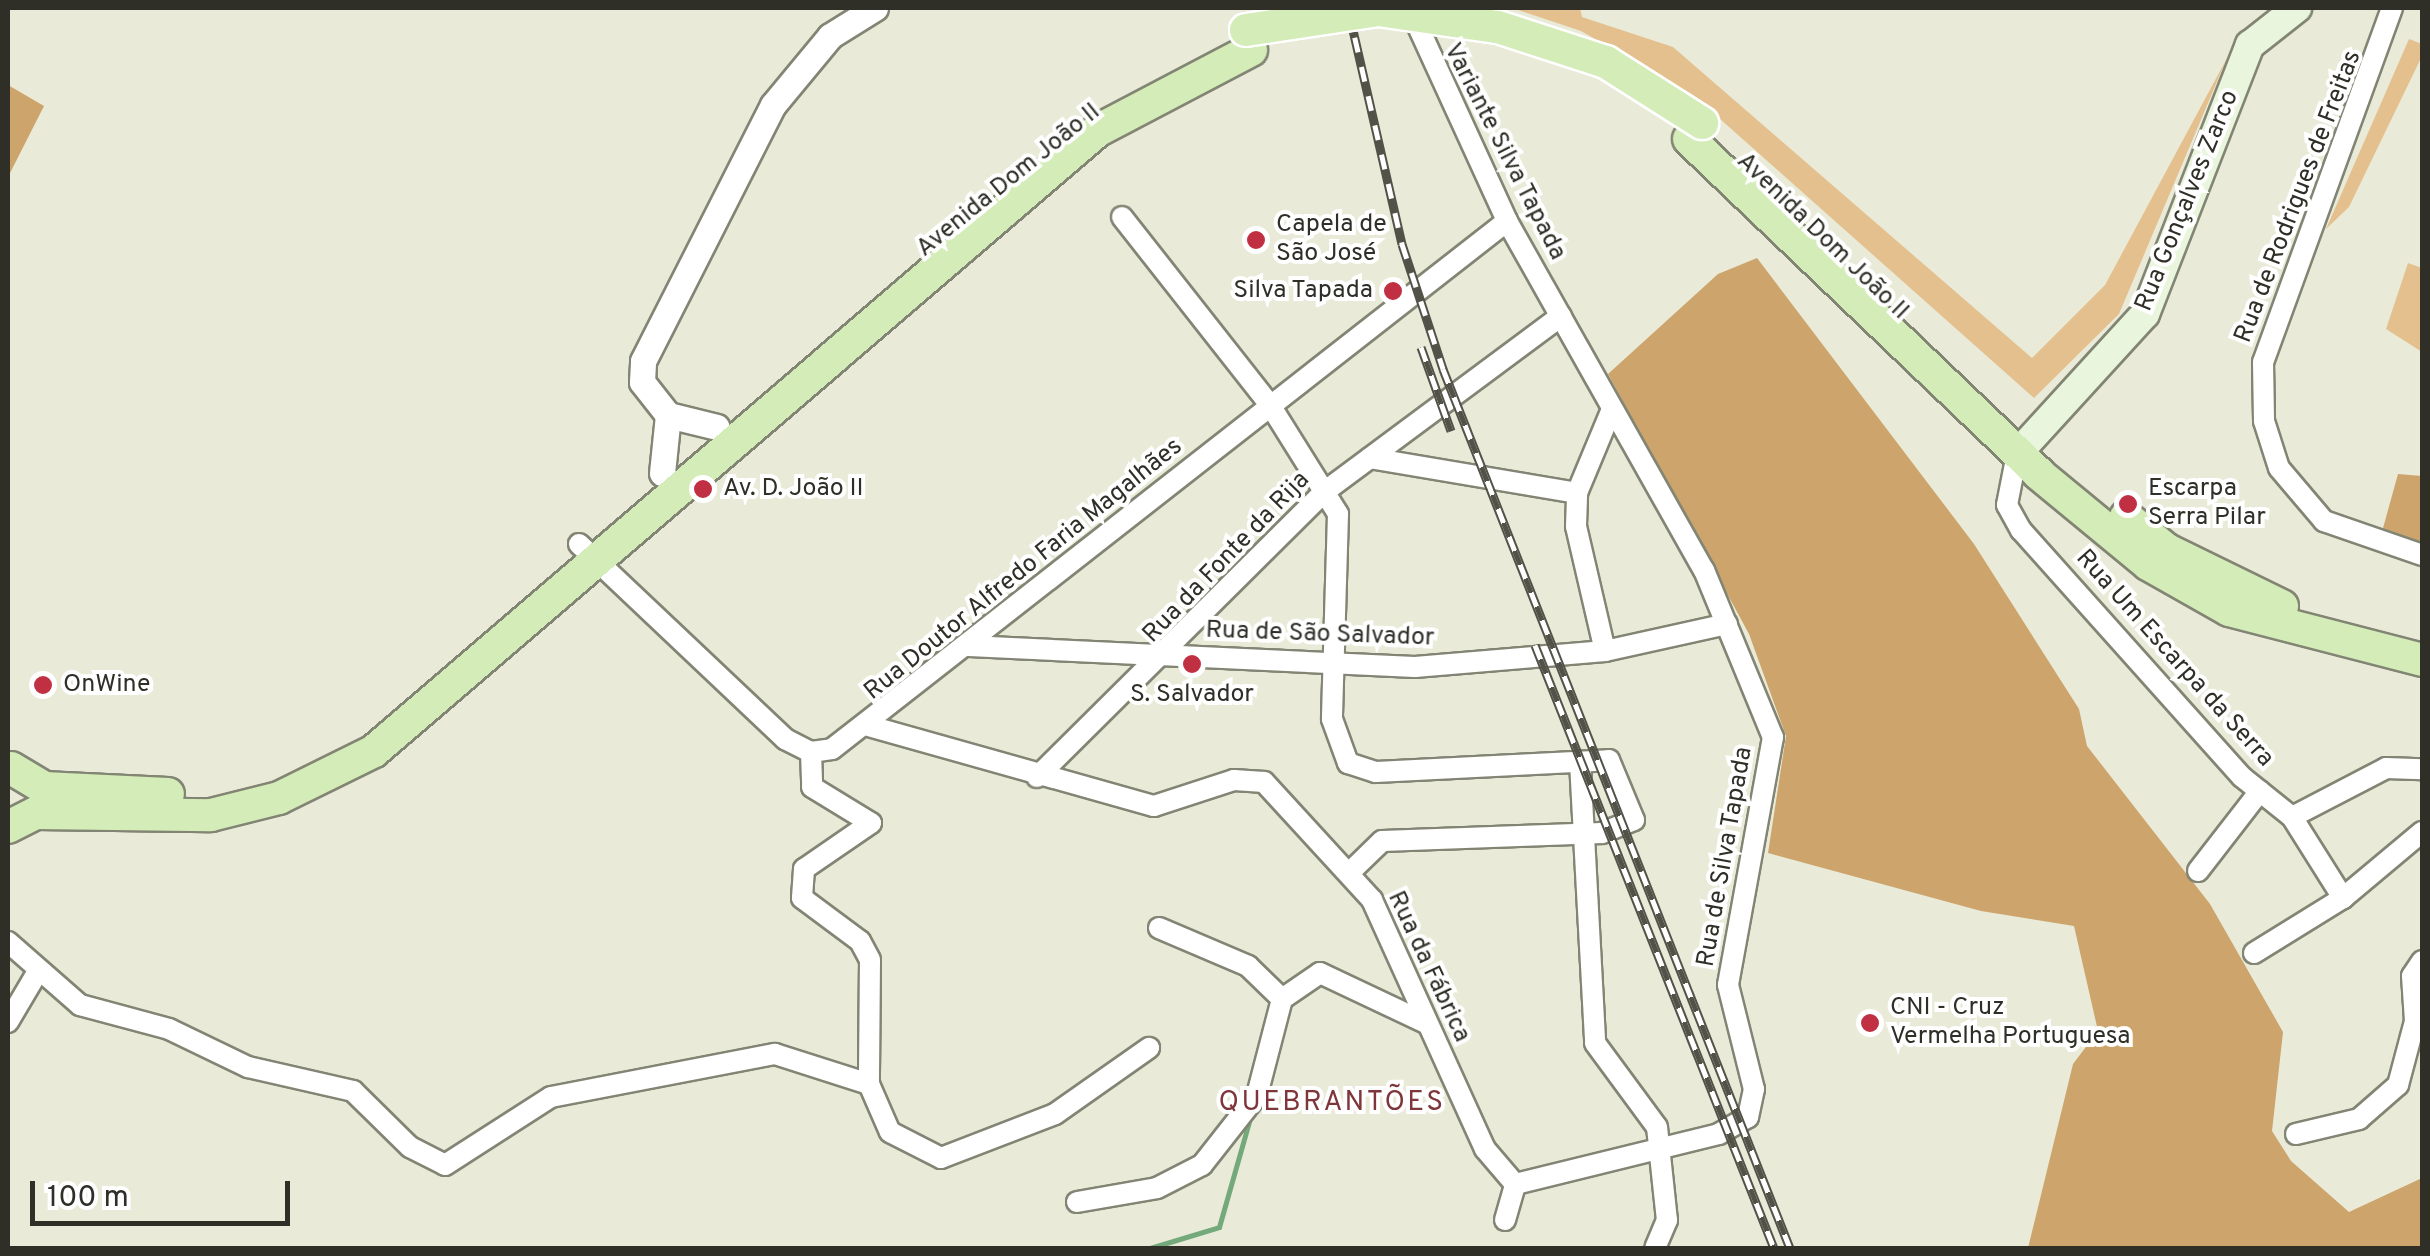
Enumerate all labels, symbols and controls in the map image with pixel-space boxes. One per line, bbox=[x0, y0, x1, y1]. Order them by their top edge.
street label: Variante Silva Tapada bbox=[1436, 38, 1572, 266]
street label: Rua de Rodrigues de Freitas bbox=[2229, 47, 2369, 347]
street label: Rua Gonçalves Zarco bbox=[2130, 86, 2246, 316]
street label: Avenida Dom João II bbox=[911, 98, 1107, 264]
street label: Avenida Dom João II bbox=[1730, 147, 1914, 327]
place label: Capela de São José bbox=[1276, 211, 1387, 270]
marker: Capela de São José bbox=[1245, 229, 1267, 251]
place label: Silva Tapada bbox=[1232, 276, 1373, 306]
marker: Silva Tapada bbox=[1382, 280, 1404, 302]
street label: Rua Doutor Alfredo Faria Magalhães bbox=[859, 432, 1189, 708]
street label: Rua da Fonte da Rija bbox=[1137, 466, 1317, 650]
place label: Av. D. João II bbox=[723, 474, 864, 504]
place label: Escarpa Serra Pilar bbox=[2148, 475, 2266, 534]
marker: Av. D. João II bbox=[692, 478, 714, 500]
marker: Escarpa Serra Pilar bbox=[2117, 493, 2139, 515]
street label: Rua Um Escarpa da Serra bbox=[2069, 544, 2279, 774]
street label: Rua de São Salvador bbox=[1205, 616, 1435, 654]
marker: S. Salvador bbox=[1181, 653, 1203, 675]
place label: OnWine bbox=[63, 670, 150, 700]
marker: OnWine bbox=[32, 674, 54, 696]
place label: S. Salvador bbox=[1130, 680, 1254, 710]
street label: Rua de Silva Tapada bbox=[1692, 744, 1760, 970]
street label: Rua da Fábrica bbox=[1380, 887, 1476, 1047]
place label: CNI - Cruz Vermelha Portuguesa bbox=[1890, 994, 2130, 1053]
marker: CNI - Cruz Vermelha Portuguesa bbox=[1859, 1012, 1881, 1034]
district label: QUEBRANTÕES bbox=[1219, 1086, 1445, 1120]
scale bar bbox=[35, 1161, 295, 1223]
text: 100 m bbox=[47, 1180, 129, 1217]

